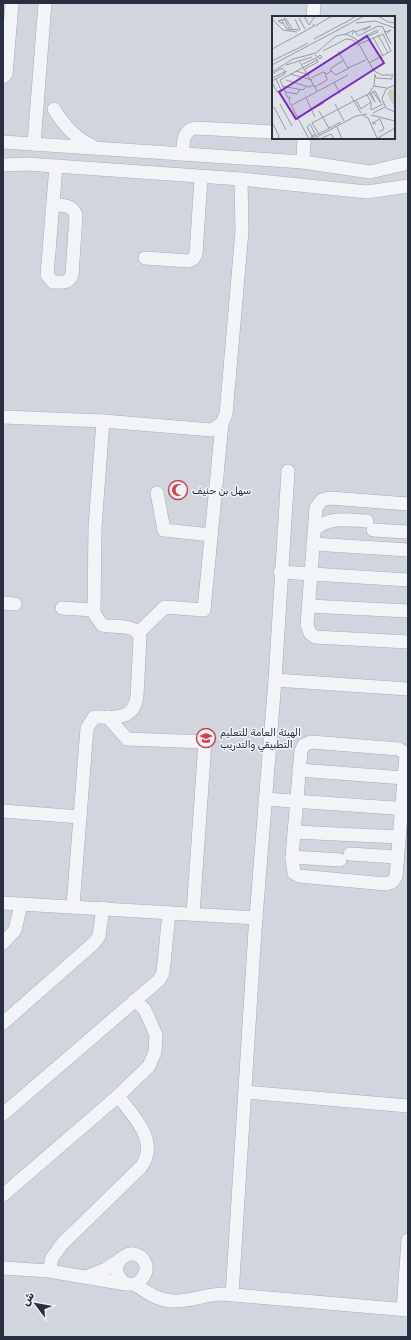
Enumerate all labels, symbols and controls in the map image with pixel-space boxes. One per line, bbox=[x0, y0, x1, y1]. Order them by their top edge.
inset map bbox=[272, 16, 395, 139]
mosque icon: سهل بن حنيف bbox=[167, 479, 189, 501]
place label: سهل بن حنيف bbox=[192, 485, 251, 497]
school or university icon: الهيئة العامة للتعليم التطبيقي والتدريب bbox=[195, 727, 217, 749]
place label: الهيئة العامة للتعليم التطبيقي والتدريب bbox=[220, 727, 301, 753]
north arrow bbox=[16, 1284, 56, 1324]
text: ش bbox=[19, 1290, 37, 1308]

